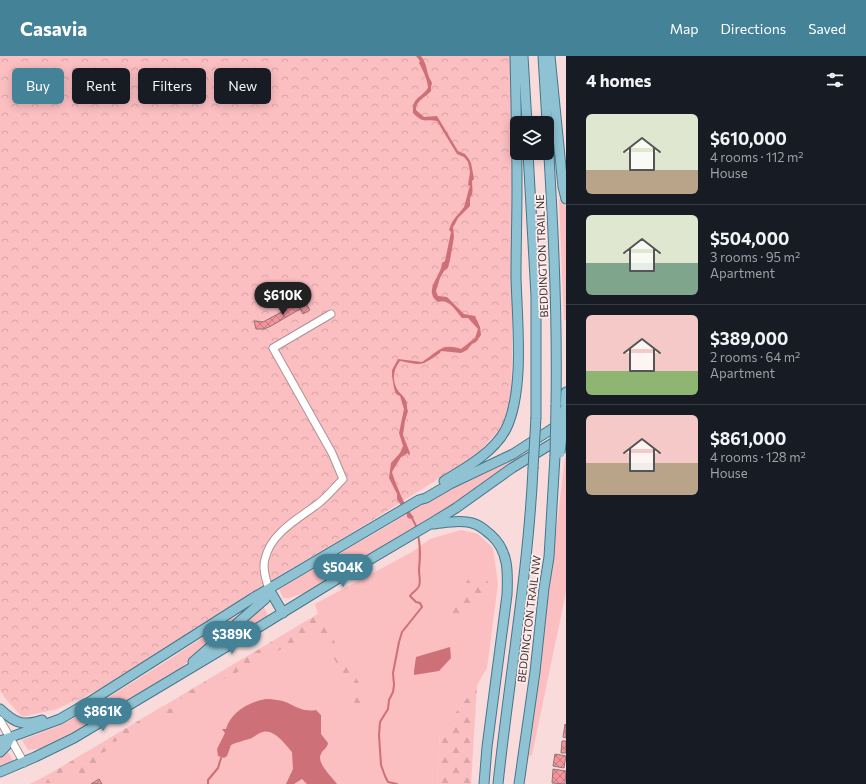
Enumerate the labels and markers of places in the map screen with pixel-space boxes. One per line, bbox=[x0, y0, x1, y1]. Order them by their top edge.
pin: $610K bbox=[255, 282, 311, 316]
pin: $504K bbox=[315, 554, 371, 588]
pin: $389K bbox=[204, 621, 260, 655]
pin: $861K bbox=[75, 698, 131, 732]

